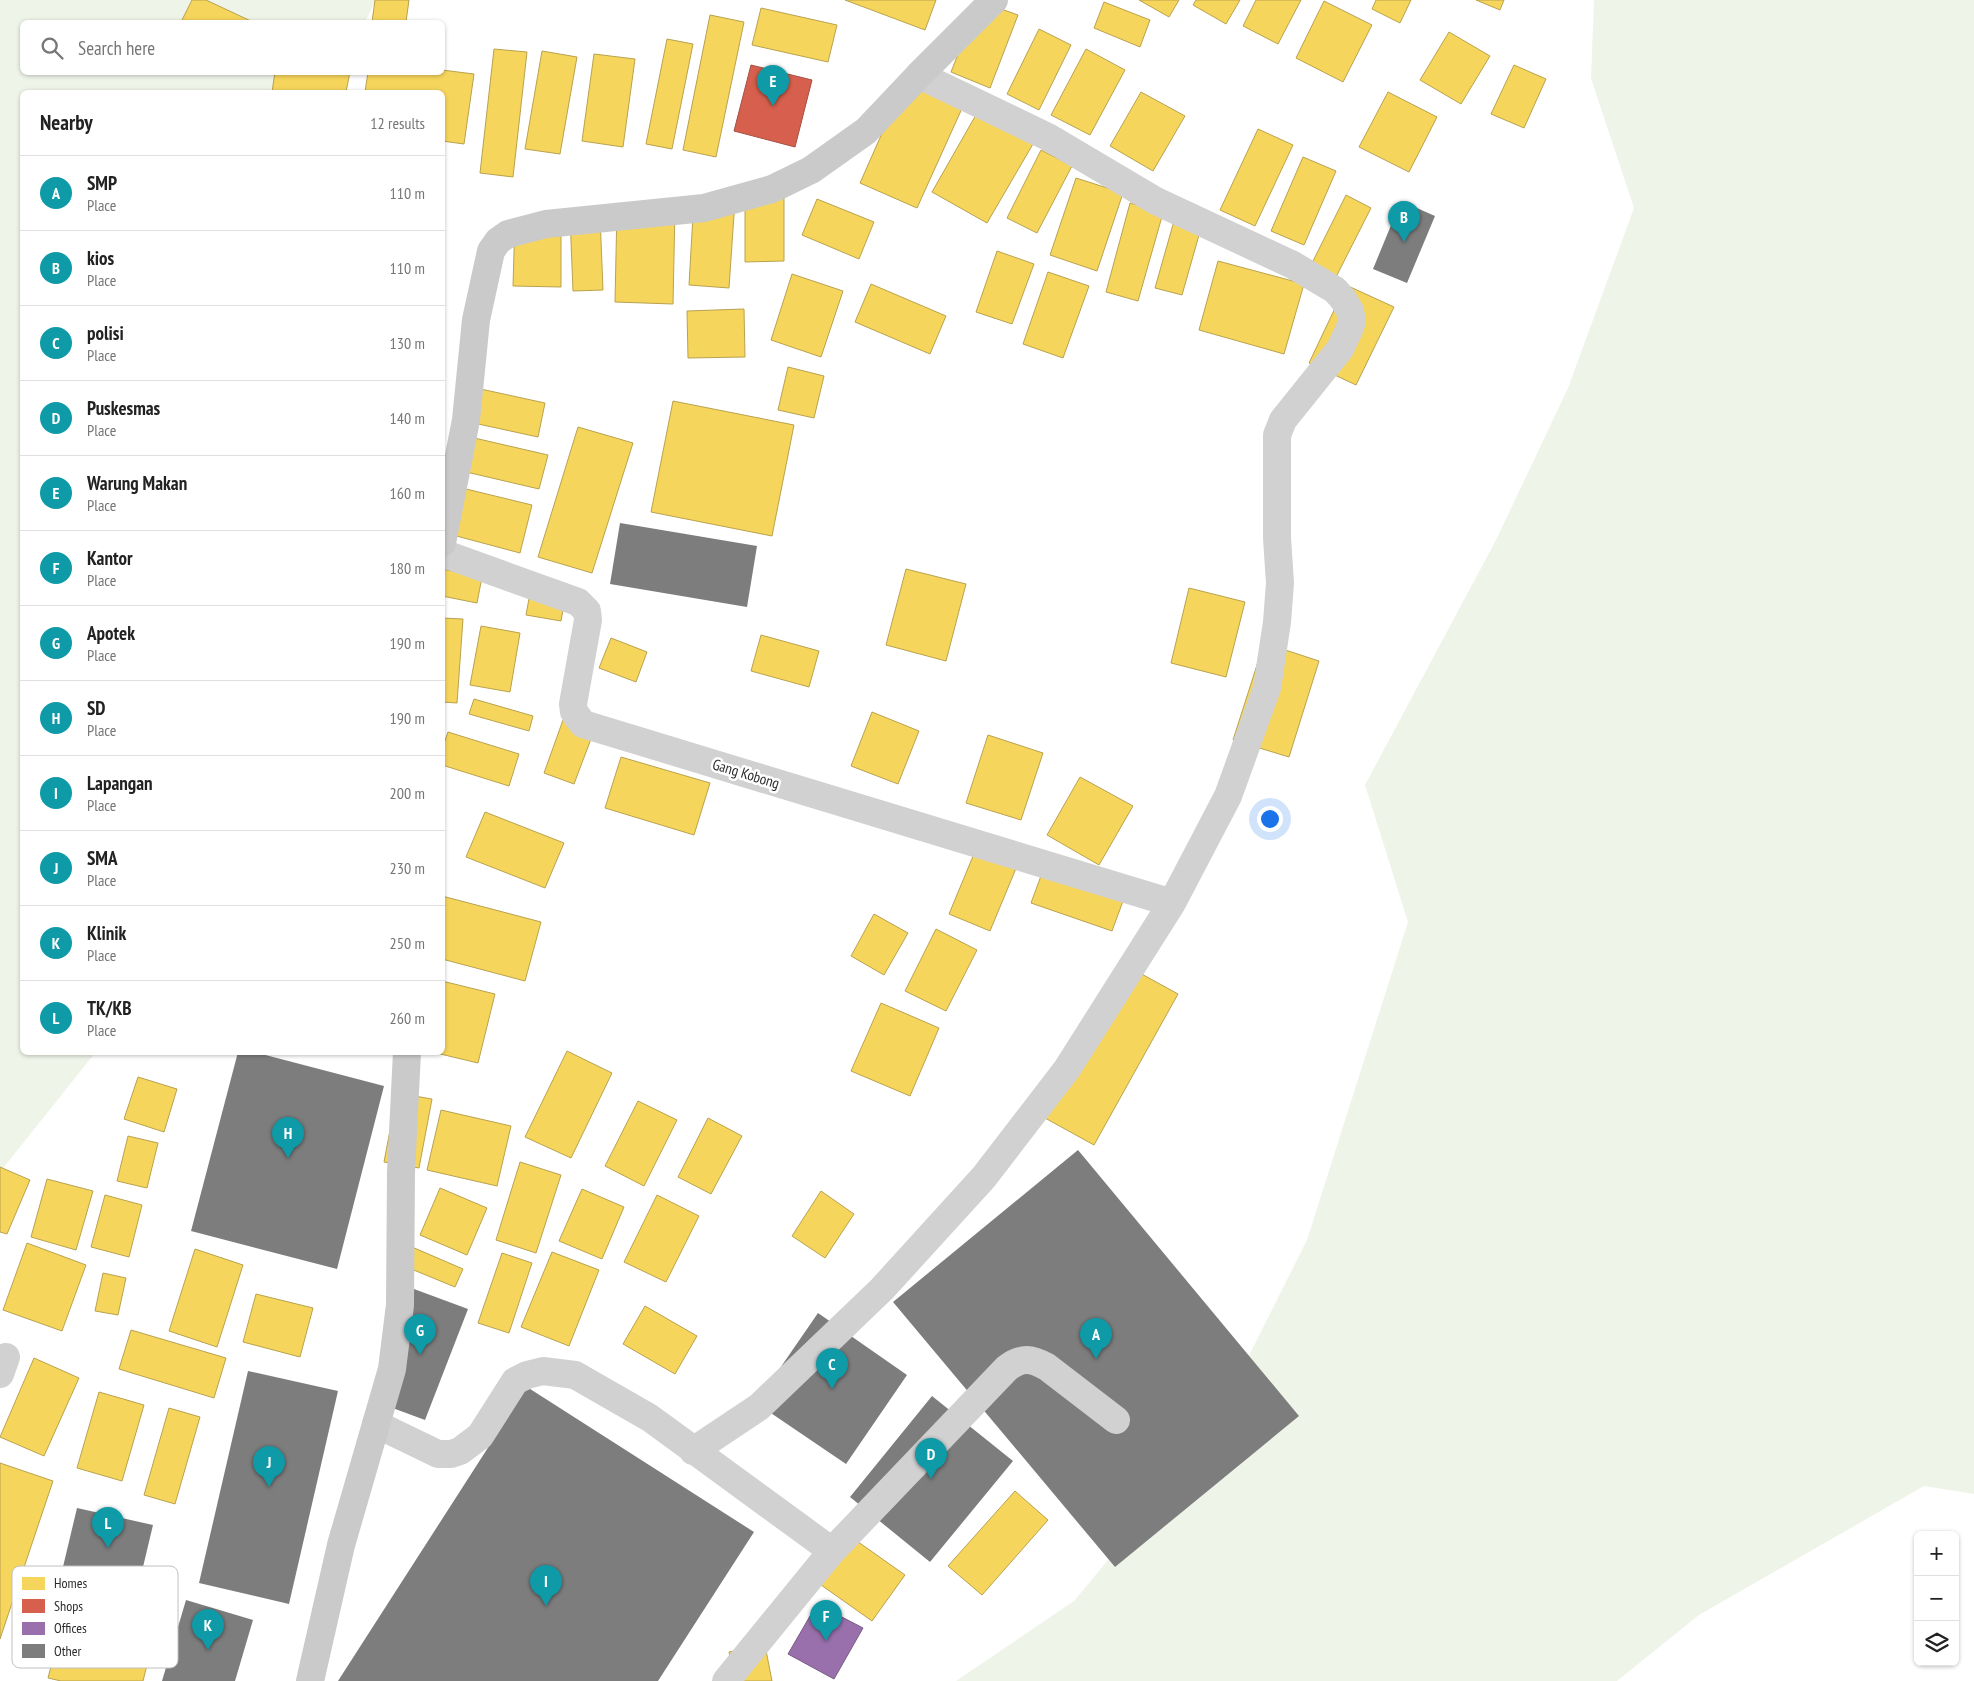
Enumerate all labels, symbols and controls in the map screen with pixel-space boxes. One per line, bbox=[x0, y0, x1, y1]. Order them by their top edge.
search box bbox=[20, 20, 445, 75]
icon: search bbox=[38, 34, 66, 62]
text: Search here bbox=[78, 36, 155, 60]
pin: E bbox=[757, 65, 789, 106]
text: Nearby bbox=[40, 109, 93, 136]
text: 12 results bbox=[370, 113, 425, 133]
text: SMP bbox=[87, 171, 117, 195]
text: A bbox=[52, 183, 60, 203]
text: 110 m bbox=[390, 183, 425, 203]
text: Place bbox=[87, 195, 116, 215]
pin: B bbox=[1388, 201, 1420, 242]
text: kios bbox=[87, 246, 114, 270]
text: B bbox=[52, 258, 60, 278]
text: 110 m bbox=[390, 258, 425, 278]
text: Place bbox=[87, 270, 116, 290]
text: polisi bbox=[87, 321, 124, 345]
text: C bbox=[52, 333, 60, 353]
text: 130 m bbox=[390, 333, 425, 353]
text: Place bbox=[87, 345, 116, 365]
text: Puskesmas bbox=[87, 396, 160, 420]
text: D bbox=[52, 408, 60, 428]
text: 140 m bbox=[390, 408, 425, 428]
text: Place bbox=[87, 420, 116, 440]
text: Warung Makan bbox=[87, 471, 187, 495]
text: E bbox=[53, 483, 59, 503]
text: 160 m bbox=[390, 483, 425, 503]
text: Place bbox=[87, 495, 116, 515]
text: Kantor bbox=[87, 546, 133, 570]
text: F bbox=[53, 558, 59, 578]
text: 180 m bbox=[390, 558, 425, 578]
text: Place bbox=[87, 570, 116, 590]
text: Apotek bbox=[87, 621, 135, 645]
text: G bbox=[52, 633, 60, 653]
text: 190 m bbox=[390, 633, 425, 653]
text: Place bbox=[87, 645, 116, 665]
text: SD bbox=[87, 696, 106, 720]
text: H bbox=[52, 708, 60, 728]
text: 190 m bbox=[390, 708, 425, 728]
text: Place bbox=[87, 720, 116, 740]
street label: Gang Kobong bbox=[710, 754, 782, 793]
text: Lapangan bbox=[87, 771, 153, 795]
text: I bbox=[54, 783, 58, 803]
text: 200 m bbox=[390, 783, 425, 803]
text: Place bbox=[87, 795, 116, 815]
your location bbox=[1257, 806, 1283, 832]
text: SMA bbox=[87, 846, 117, 870]
text: J bbox=[54, 858, 58, 878]
text: 230 m bbox=[390, 858, 425, 878]
text: Place bbox=[87, 870, 116, 890]
text: Klinik bbox=[87, 921, 126, 945]
text: K bbox=[52, 933, 60, 953]
text: 250 m bbox=[390, 933, 425, 953]
text: Place bbox=[87, 945, 116, 965]
text: TK/KB bbox=[87, 996, 132, 1020]
text: L bbox=[53, 1008, 59, 1028]
text: 260 m bbox=[390, 1008, 425, 1028]
text: Place bbox=[87, 1020, 116, 1040]
pin: H bbox=[272, 1117, 304, 1158]
pin: G bbox=[404, 1314, 436, 1355]
pin: A bbox=[1080, 1318, 1112, 1359]
pin: C bbox=[816, 1348, 848, 1389]
pin: D bbox=[915, 1438, 947, 1479]
pin: J bbox=[253, 1446, 285, 1487]
pin: L bbox=[92, 1507, 124, 1548]
map controls bbox=[1914, 1531, 1959, 1666]
button: + bbox=[1914, 1531, 1959, 1576]
pin: I bbox=[530, 1565, 562, 1606]
legend bbox=[12, 1566, 178, 1668]
text: Homes bbox=[54, 1574, 87, 1592]
button: − bbox=[1914, 1576, 1959, 1621]
text: Shops bbox=[54, 1597, 83, 1615]
pin: F bbox=[810, 1600, 842, 1641]
pin: K bbox=[192, 1609, 224, 1650]
text: Offices bbox=[54, 1619, 87, 1637]
button: layers bbox=[1914, 1621, 1959, 1666]
text: Other bbox=[54, 1642, 81, 1660]

